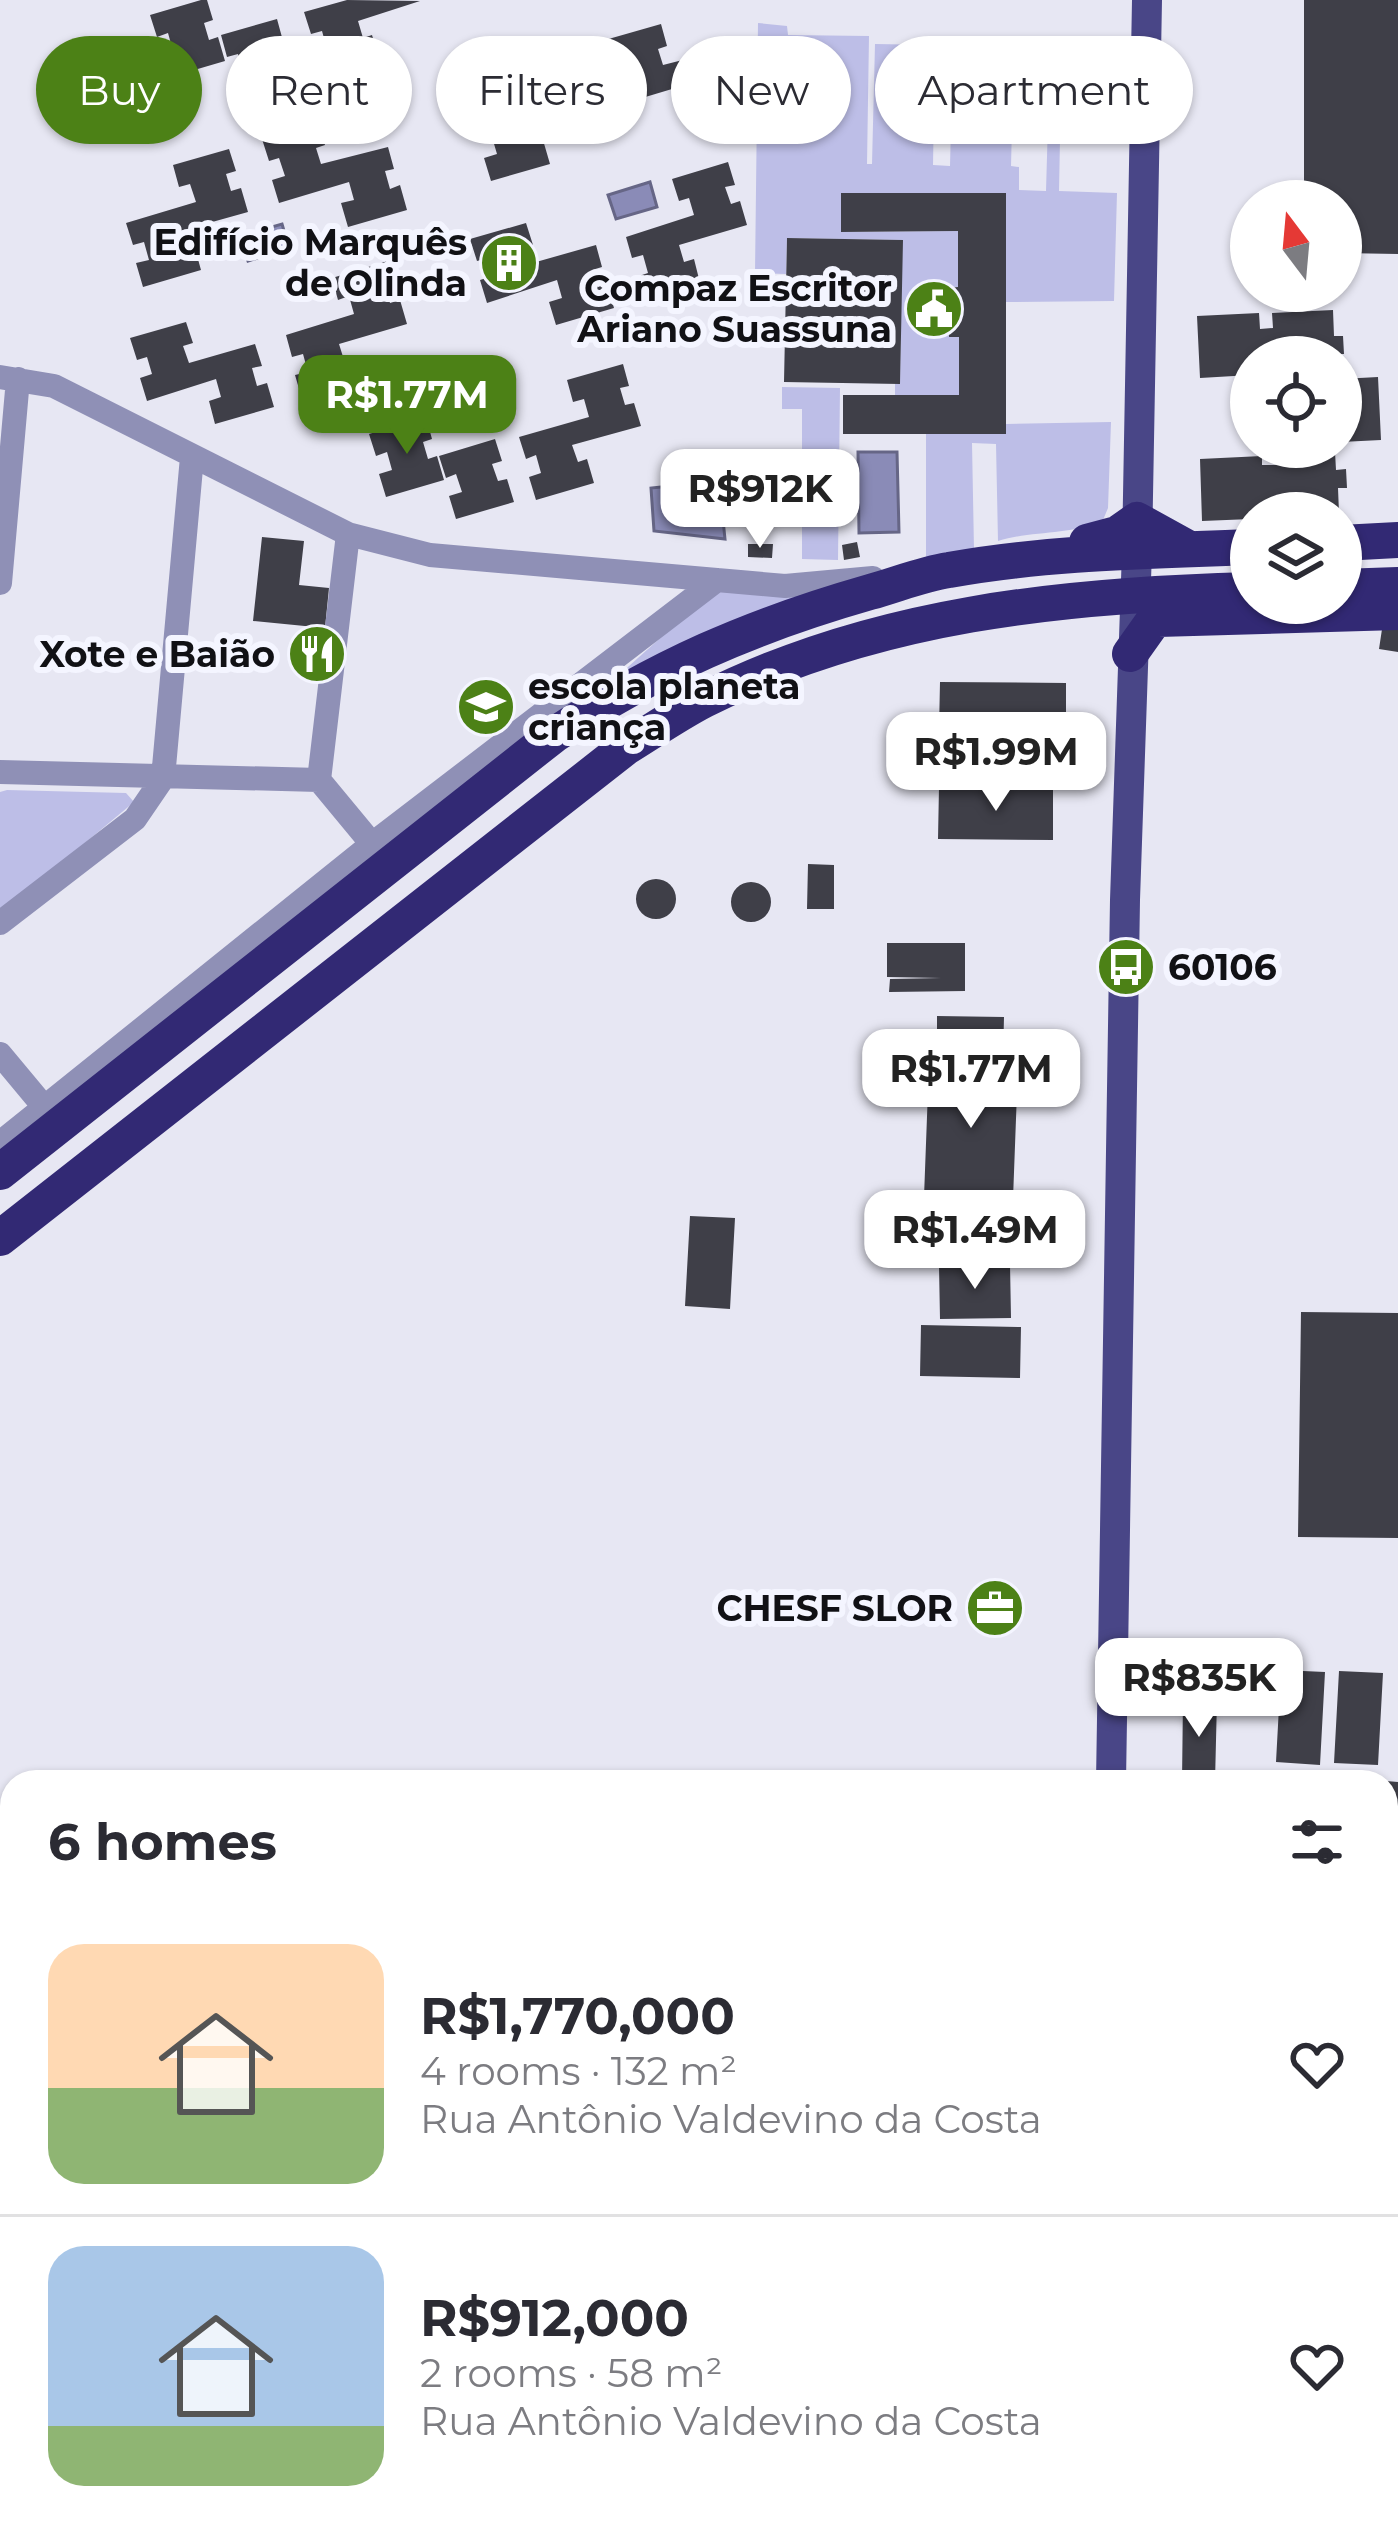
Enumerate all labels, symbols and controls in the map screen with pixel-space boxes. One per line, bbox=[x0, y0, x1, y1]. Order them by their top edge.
chip: Buy bbox=[36, 36, 202, 144]
chip: Rent bbox=[226, 36, 412, 144]
chip: Filters bbox=[436, 36, 647, 144]
chip: New bbox=[671, 36, 851, 144]
chip: Apartment bbox=[875, 36, 1193, 144]
north arrow bbox=[1230, 180, 1362, 312]
map controls bbox=[1230, 180, 1362, 624]
place label: Edifício Marquês de Olinda bbox=[154, 220, 467, 305]
building icon: Edifício Marquês de Olinda bbox=[478, 232, 540, 294]
place label: Compaz Escritor Ariano Suassuna bbox=[576, 266, 892, 351]
public building icon: Compaz Escritor Ariano Suassuna bbox=[903, 278, 965, 340]
button: locate bbox=[1230, 336, 1362, 468]
pin: R$1.77M bbox=[296, 355, 518, 457]
text: R$1.77M bbox=[325, 370, 489, 418]
pin: R$912K bbox=[662, 449, 858, 551]
text: R$912K bbox=[687, 464, 833, 512]
button: layers bbox=[1230, 492, 1362, 624]
restaurant icon: Xote e Baião bbox=[286, 623, 348, 685]
place label: Xote e Baião bbox=[39, 632, 275, 676]
place label: escola planeta criança bbox=[528, 664, 801, 749]
school or university icon: escola planeta criança bbox=[455, 676, 517, 738]
pin: R$1.99M bbox=[885, 712, 1107, 814]
text: R$1.99M bbox=[913, 727, 1079, 775]
bus stop icon: 60106 bbox=[1095, 936, 1157, 998]
place label: 60106 bbox=[1168, 945, 1277, 989]
pin: R$1.77M bbox=[860, 1029, 1082, 1131]
text: R$1.77M bbox=[889, 1044, 1053, 1092]
pin: R$1.49M bbox=[864, 1190, 1086, 1292]
text: R$1.49M bbox=[891, 1205, 1059, 1253]
office icon: CHESF SLOR bbox=[964, 1577, 1026, 1639]
place label: CHESF SLOR bbox=[716, 1586, 953, 1630]
pin: R$835K bbox=[1101, 1638, 1297, 1740]
text: R$835K bbox=[1122, 1653, 1276, 1701]
icon: filters bbox=[1284, 1809, 1350, 1875]
text: 6 homes bbox=[48, 1811, 277, 1873]
text: R$1,770,000 bbox=[420, 1985, 735, 2047]
icon: home bbox=[144, 1992, 288, 2136]
icon: heart bbox=[1284, 2031, 1350, 2097]
text: 4 rooms · 132 m² bbox=[420, 2047, 737, 2095]
text: Rua Antônio Valdevino da Costa bbox=[420, 2095, 1042, 2143]
text: R$912,000 bbox=[420, 2287, 689, 2349]
icon: home bbox=[144, 2294, 288, 2438]
icon: heart bbox=[1284, 2333, 1350, 2399]
text: 2 rooms · 58 m² bbox=[420, 2349, 722, 2397]
text: Rua Antônio Valdevino da Costa bbox=[420, 2397, 1042, 2445]

